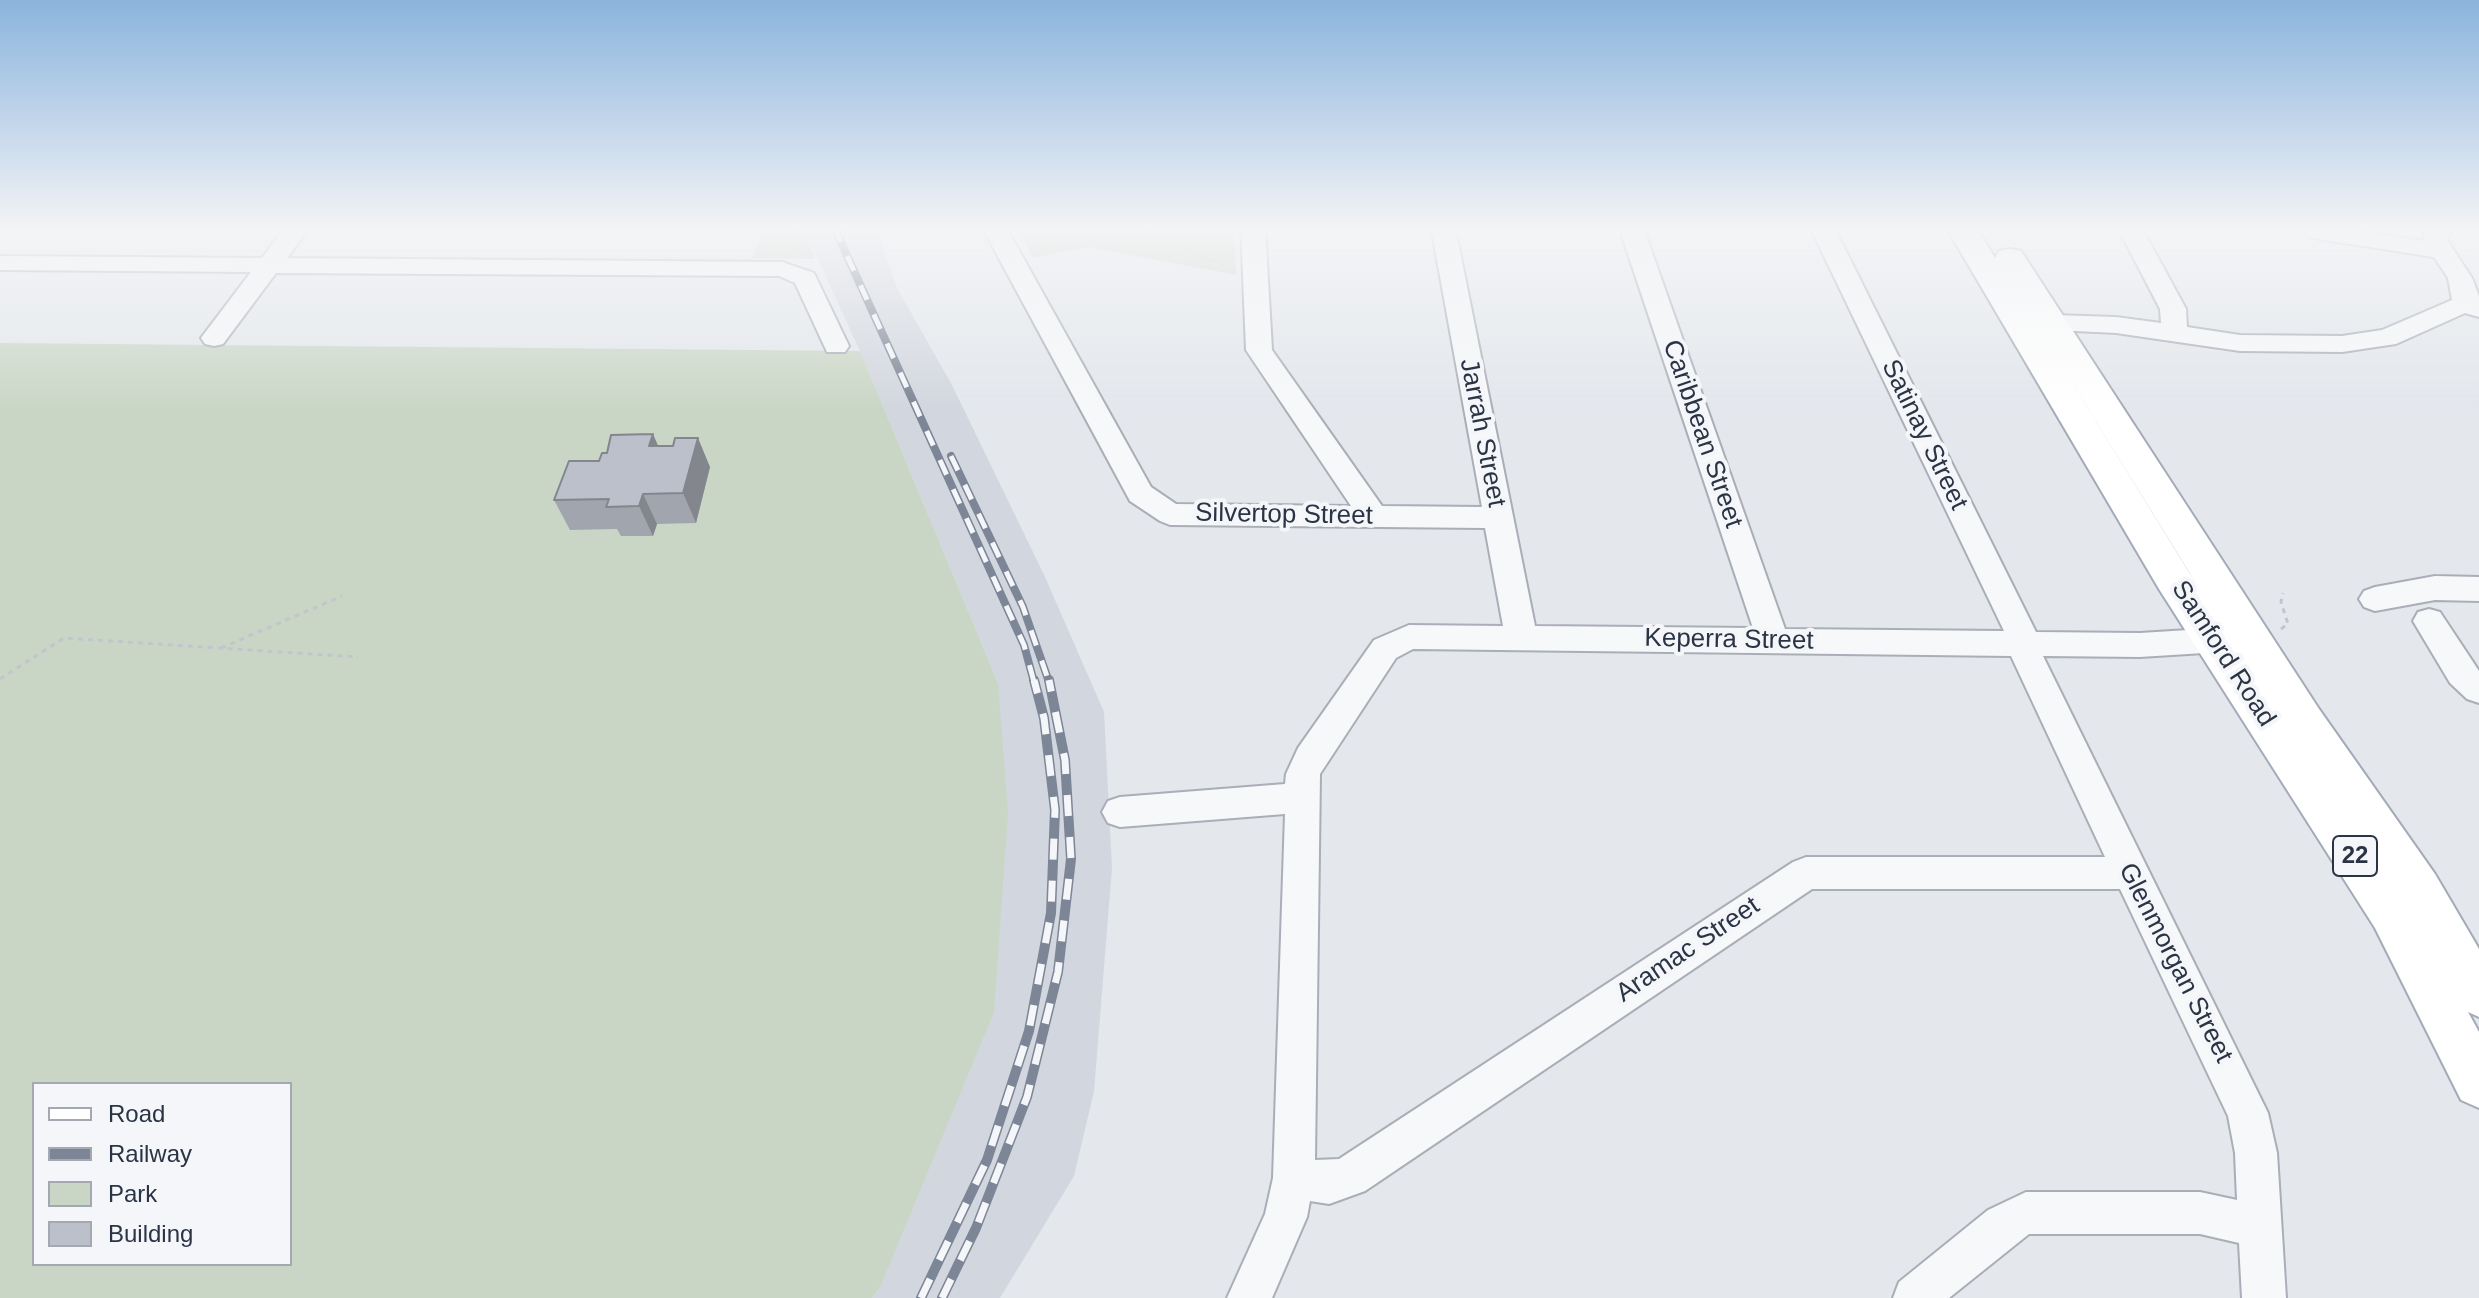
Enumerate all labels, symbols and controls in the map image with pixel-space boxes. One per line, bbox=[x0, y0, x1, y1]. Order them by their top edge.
street label: Caribbean Street bbox=[1655, 336, 1749, 532]
street label: Satinay Street bbox=[1874, 355, 1974, 515]
street label: Jarrah Street bbox=[1452, 356, 1512, 510]
street label: Silvertop Street bbox=[1195, 498, 1373, 532]
street label: Samford Road bbox=[2164, 575, 2282, 733]
street label: Keperra Street bbox=[1644, 623, 1814, 657]
road number: 22 bbox=[2333, 836, 2377, 876]
street label: Glenmorgan Street bbox=[2111, 858, 2239, 1068]
street label: Aramac Street bbox=[1610, 891, 1766, 1009]
legend bbox=[32, 1082, 292, 1266]
text: Road bbox=[108, 1100, 165, 1127]
text: Railway bbox=[108, 1140, 192, 1167]
text: Park bbox=[108, 1180, 157, 1207]
text: Building bbox=[108, 1220, 193, 1247]

